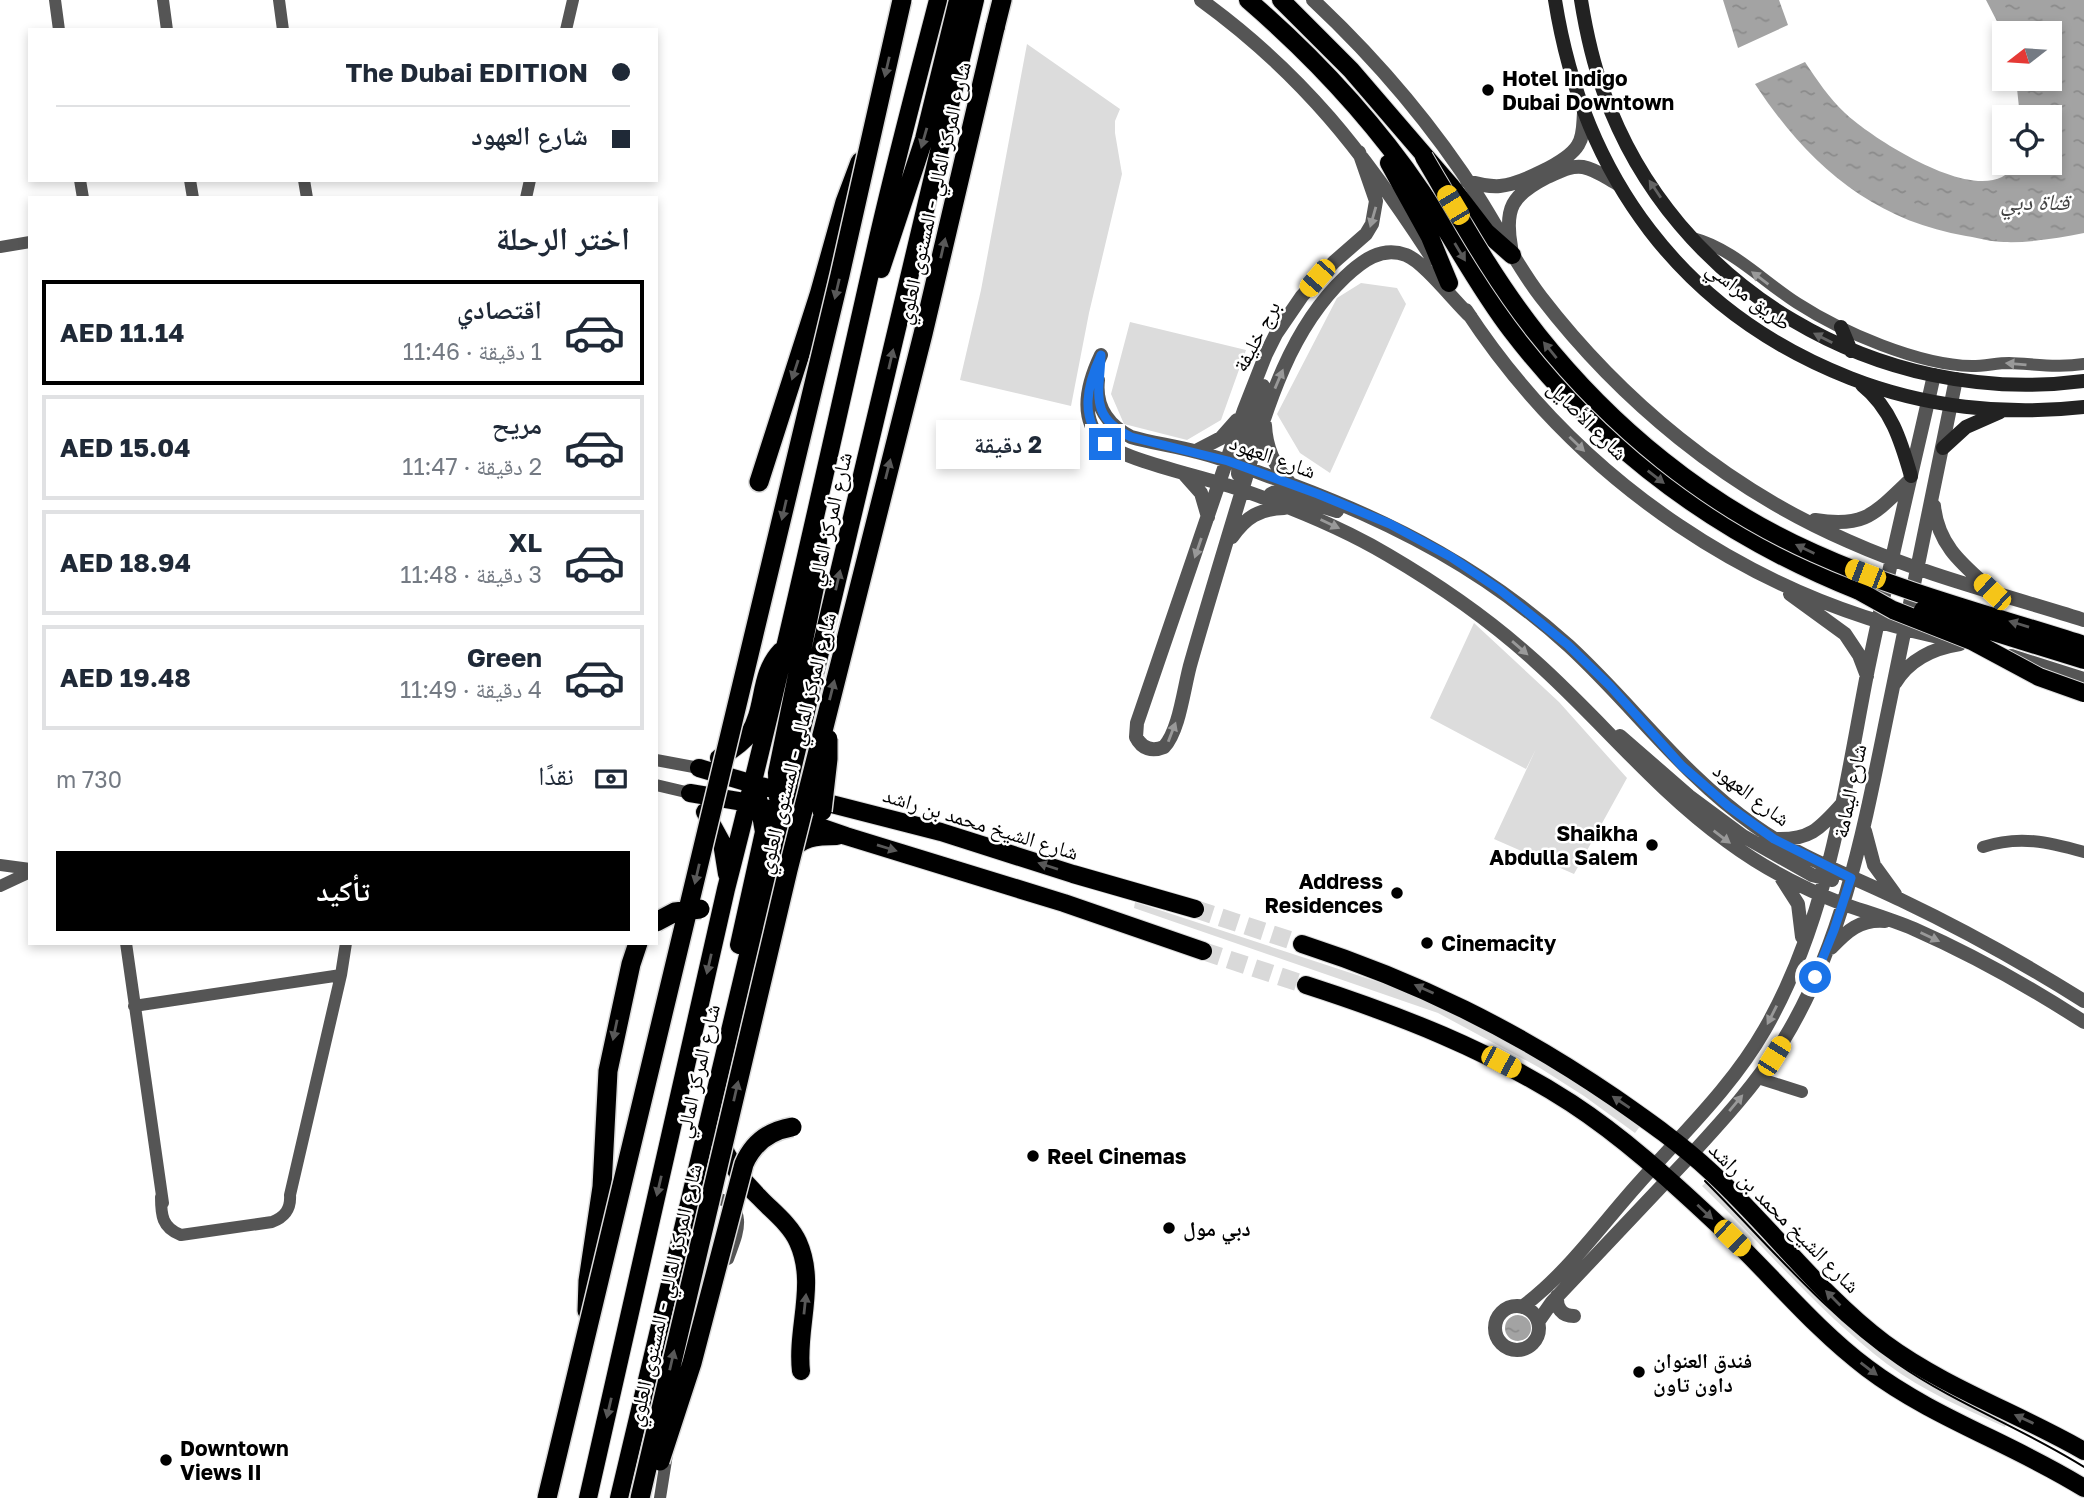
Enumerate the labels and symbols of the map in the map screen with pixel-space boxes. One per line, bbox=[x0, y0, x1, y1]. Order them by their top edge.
north arrow bbox=[1992, 21, 2062, 91]
one-way arrow bbox=[881, 56, 892, 78]
street label: شارع المركز المالي - المستوى العلوي bbox=[890, 59, 980, 328]
place label: Hotel Indigo Dubai Downtown bbox=[1502, 65, 1674, 115]
marker: Hotel Indigo Dubai Downtown bbox=[1480, 82, 1496, 98]
one-way arrow bbox=[919, 127, 929, 148]
one-way arrow bbox=[1648, 180, 1661, 199]
car bbox=[1434, 182, 1473, 228]
water label: قناة دبي bbox=[2001, 187, 2073, 221]
one-way arrow bbox=[1367, 206, 1377, 227]
one-way arrow bbox=[938, 237, 949, 259]
one-way arrow bbox=[1453, 242, 1465, 262]
car bbox=[1296, 255, 1339, 301]
street label: طريق مراسي bbox=[1699, 255, 1797, 339]
one-way arrow bbox=[1751, 271, 1769, 285]
one-way arrow bbox=[831, 278, 842, 300]
street label: برج خليفة bbox=[1227, 296, 1286, 376]
one-way arrow bbox=[1813, 332, 1833, 344]
one-way arrow bbox=[1543, 342, 1558, 359]
one-way arrow bbox=[885, 348, 896, 370]
one-way arrow bbox=[2005, 359, 2027, 370]
one-way arrow bbox=[789, 360, 800, 381]
one-way arrow bbox=[1274, 368, 1285, 389]
street label: شارع الأصايل bbox=[1542, 375, 1633, 466]
callout: 2 دقيقة bbox=[937, 420, 1080, 468]
route end bbox=[1089, 428, 1121, 460]
street label: شارع العهود bbox=[1226, 428, 1320, 485]
one-way arrow bbox=[1568, 435, 1585, 451]
street label: شارع المركز المالي bbox=[801, 450, 861, 589]
one-way arrow bbox=[883, 458, 894, 480]
one-way arrow bbox=[1647, 470, 1665, 485]
one-way arrow bbox=[778, 499, 789, 521]
one-way arrow bbox=[1320, 518, 1340, 530]
one-way arrow bbox=[1192, 537, 1203, 558]
one-way arrow bbox=[1794, 543, 1815, 554]
car bbox=[1842, 557, 1889, 591]
one-way arrow bbox=[833, 569, 844, 591]
car bbox=[1970, 570, 2015, 614]
street label: شارع المركز المالي - المستوى العلوي bbox=[751, 609, 845, 878]
one-way arrow bbox=[2008, 619, 2029, 629]
one-way arrow bbox=[1512, 639, 1529, 655]
one-way arrow bbox=[827, 678, 838, 700]
one-way arrow bbox=[1166, 722, 1177, 743]
street label: شارع اليمامة bbox=[1826, 742, 1873, 840]
street label: شارع العهود bbox=[1708, 757, 1796, 832]
street label: شارع الشيخ محمد بن راشد bbox=[880, 781, 1082, 866]
place label: Shaikha Abdulla Salem bbox=[1489, 820, 1638, 870]
one-way arrow bbox=[1712, 829, 1730, 844]
marker: Shaikha Abdulla Salem bbox=[1644, 837, 1660, 853]
one-way arrow bbox=[877, 844, 898, 854]
one-way arrow bbox=[1037, 861, 1058, 871]
one-way arrow bbox=[691, 863, 702, 885]
place label: Address Residences bbox=[1265, 868, 1383, 918]
marker: Address Residences bbox=[1389, 885, 1405, 901]
place label: Cinemacity bbox=[1441, 930, 1557, 956]
one-way arrow bbox=[1920, 931, 1940, 942]
marker: Cinemacity bbox=[1419, 935, 1435, 951]
one-way arrow bbox=[703, 953, 714, 975]
route start bbox=[1799, 961, 1831, 993]
one-way arrow bbox=[1414, 983, 1435, 994]
street label: شارع المركز المالي bbox=[669, 1002, 729, 1141]
one-way arrow bbox=[1767, 1005, 1778, 1025]
one-way arrow bbox=[610, 1019, 621, 1041]
car bbox=[1754, 1033, 1795, 1079]
car bbox=[1478, 1043, 1525, 1081]
one-way arrow bbox=[730, 1080, 741, 1102]
one-way arrow bbox=[1728, 1095, 1743, 1112]
one-way arrow bbox=[1612, 1096, 1631, 1109]
street label: شارع الشيخ محمد بن راشد bbox=[1703, 1136, 1866, 1299]
place label: Reel Cinemas bbox=[1047, 1143, 1187, 1169]
marker: Reel Cinemas bbox=[1025, 1148, 1041, 1164]
street label: شارع المركز المالي - المستوى العلوي bbox=[621, 1161, 711, 1430]
one-way arrow bbox=[653, 1175, 664, 1197]
one-way arrow bbox=[1696, 1204, 1714, 1220]
place label: دبي مول bbox=[1183, 1215, 1251, 1245]
car bbox=[1710, 1216, 1755, 1260]
marker: دبي مول bbox=[1161, 1220, 1177, 1236]
one-way arrow bbox=[1824, 1290, 1841, 1307]
one-way arrow bbox=[800, 1293, 811, 1315]
place label: فندق العنوان داون تاون bbox=[1653, 1347, 1752, 1397]
one-way arrow bbox=[667, 1349, 678, 1371]
one-way arrow bbox=[1860, 1362, 1878, 1376]
marker: فندق العنوان داون تاون bbox=[1631, 1364, 1647, 1380]
one-way arrow bbox=[603, 1397, 614, 1419]
one-way arrow bbox=[2014, 1413, 2034, 1425]
place label: Downtown Views II bbox=[180, 1435, 289, 1485]
marker: Downtown Views II bbox=[158, 1452, 174, 1468]

